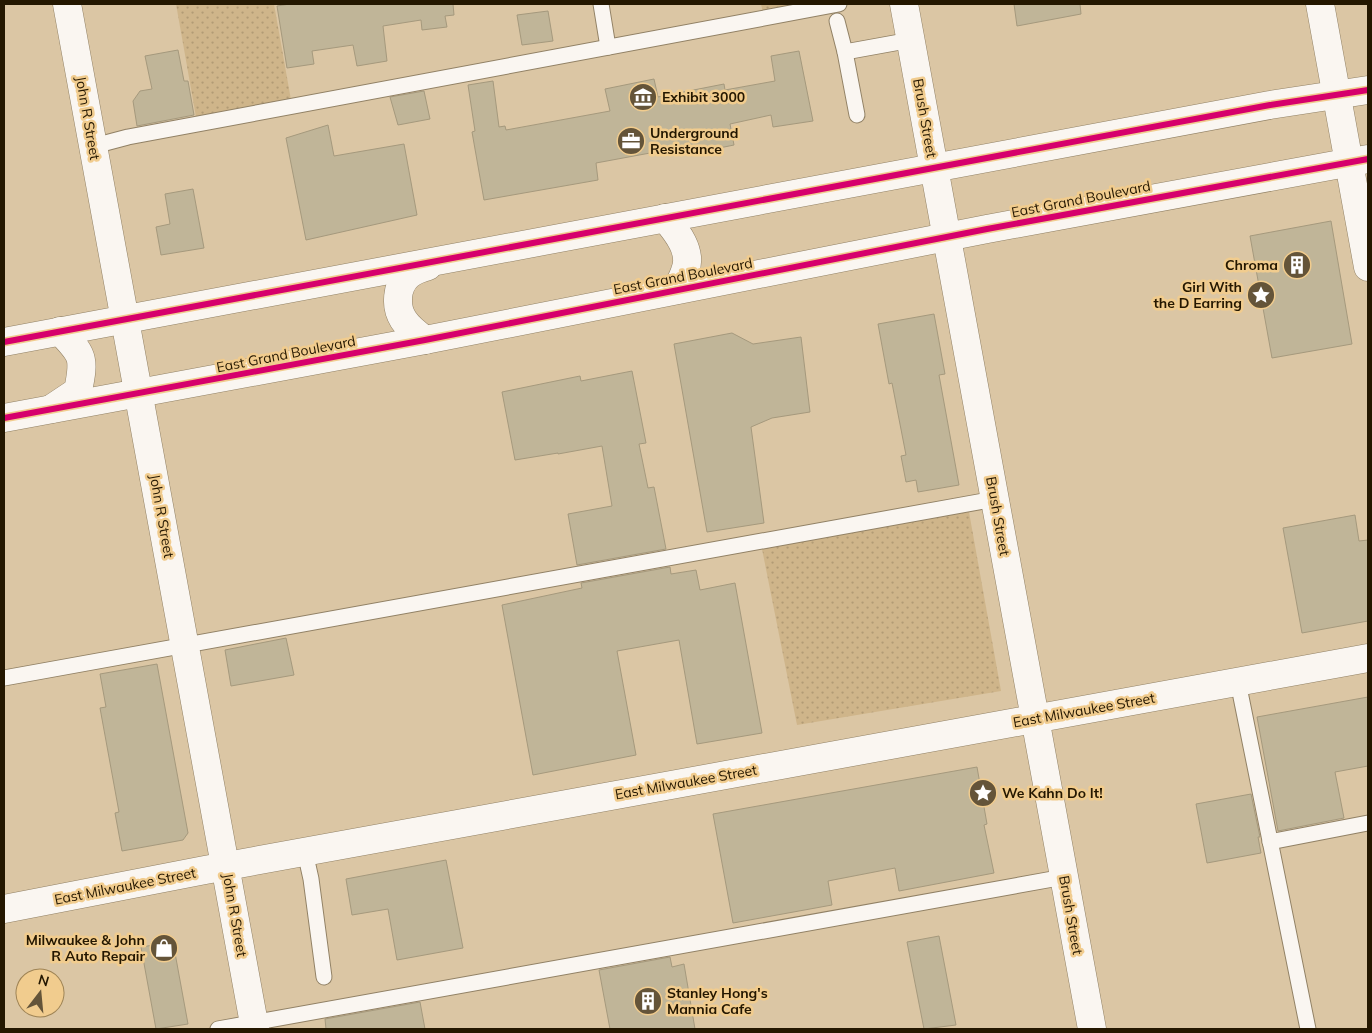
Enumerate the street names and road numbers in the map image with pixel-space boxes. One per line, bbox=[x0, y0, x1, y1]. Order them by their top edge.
street label: John R Street bbox=[72, 75, 104, 161]
street label: Brush Street bbox=[909, 77, 941, 159]
street label: East Grand Boulevard bbox=[1010, 177, 1152, 221]
street label: East Grand Boulevard bbox=[612, 254, 754, 298]
street label: East Grand Boulevard bbox=[215, 332, 357, 376]
street label: John R Street bbox=[146, 473, 178, 559]
street label: Brush Street bbox=[982, 475, 1014, 557]
street label: East Milwaukee Street bbox=[1012, 689, 1156, 731]
street label: East Milwaukee Street bbox=[614, 761, 758, 803]
street label: East Milwaukee Street bbox=[53, 863, 197, 909]
street label: John R Street bbox=[219, 872, 251, 958]
street label: Brush Street bbox=[1055, 874, 1087, 956]

